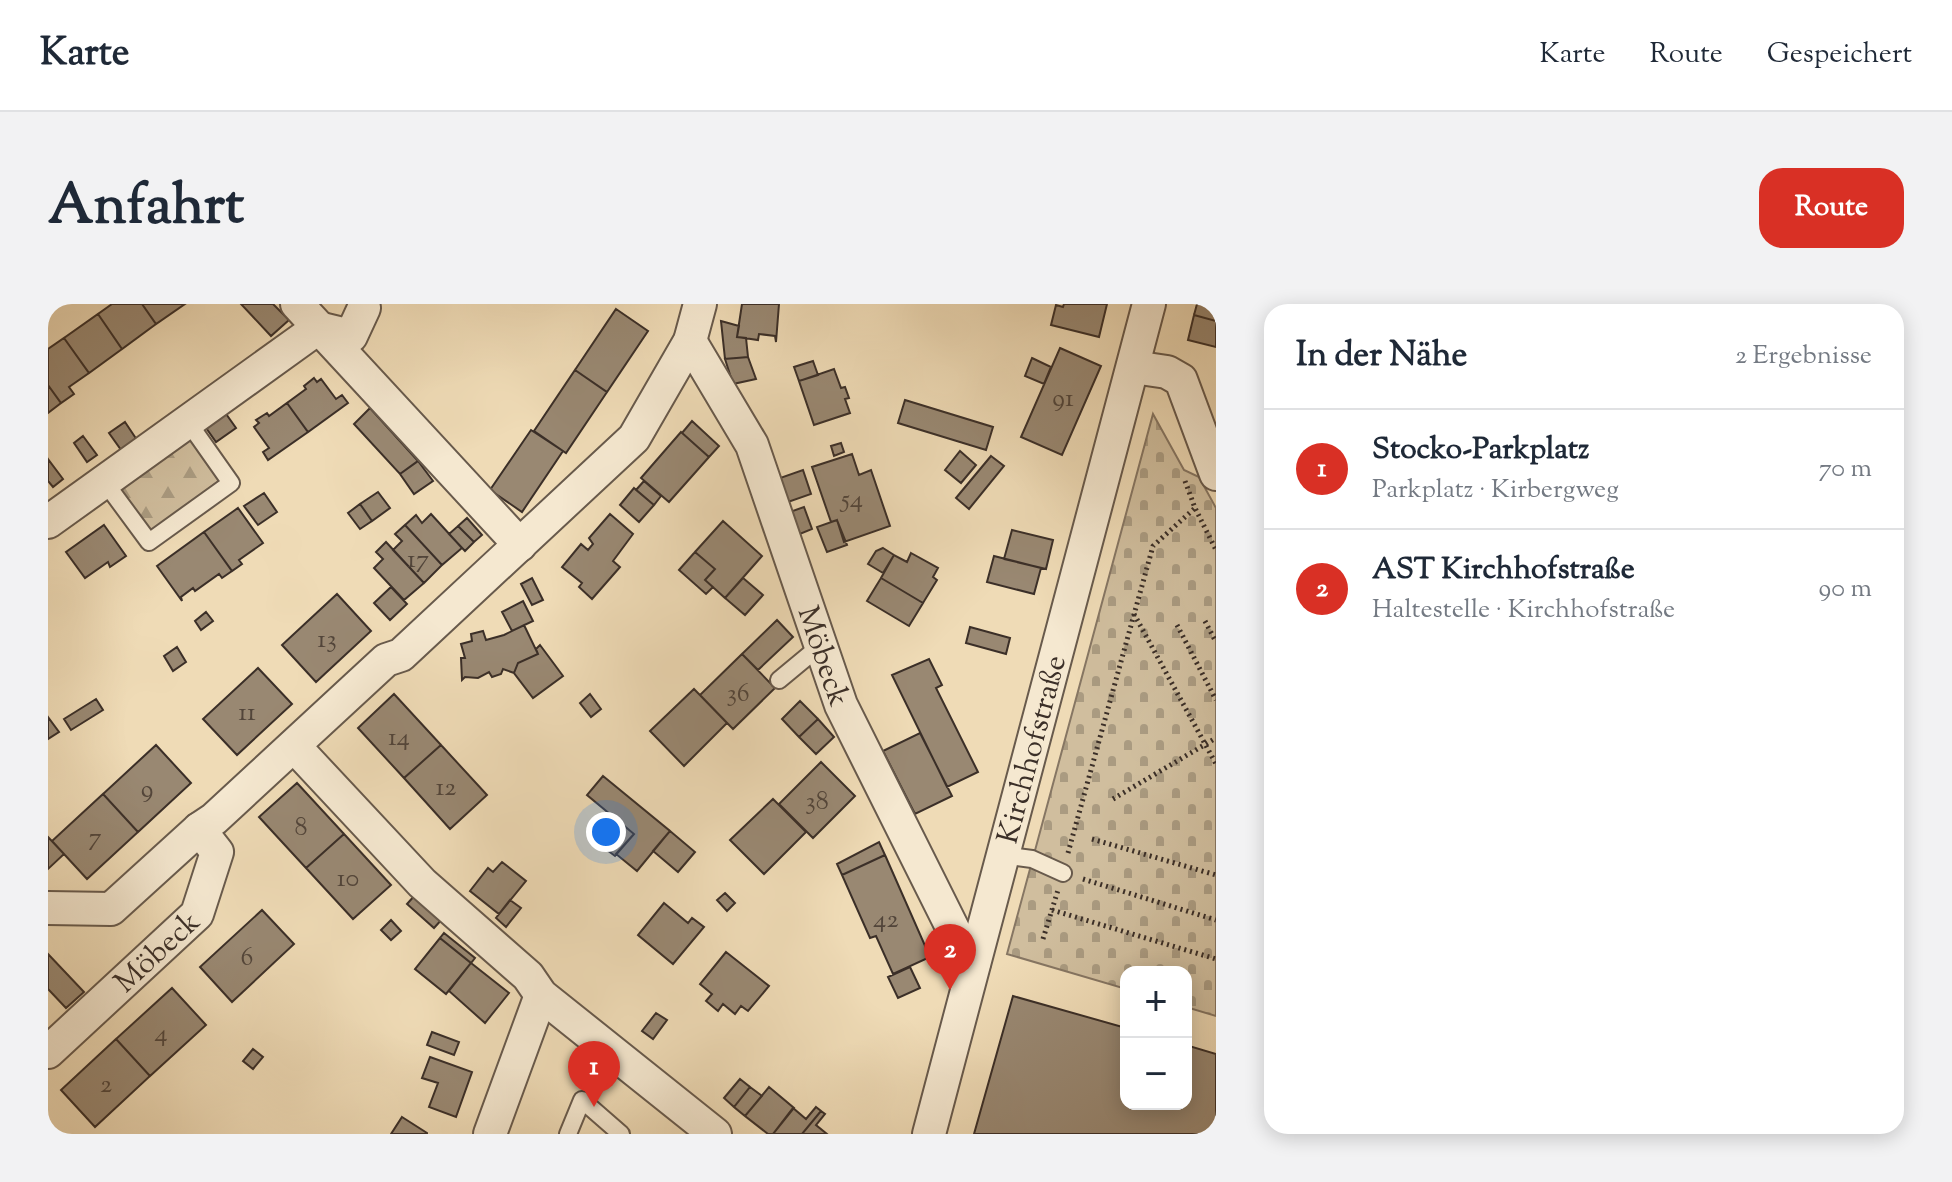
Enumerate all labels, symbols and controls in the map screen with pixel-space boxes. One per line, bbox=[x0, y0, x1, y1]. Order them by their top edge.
text: Karte bbox=[40, 28, 129, 82]
text: Karte bbox=[1540, 35, 1605, 75]
text: Route bbox=[1649, 35, 1723, 75]
text: Gespeichert bbox=[1767, 35, 1912, 75]
text: Anfahrt bbox=[48, 168, 244, 249]
button: Route bbox=[1759, 168, 1904, 248]
text: In der Nähe bbox=[1296, 332, 1467, 381]
text: 2 Ergebnisse bbox=[1735, 338, 1872, 375]
house number: 91 bbox=[1052, 381, 1074, 418]
text: Stocko-Parkplatz bbox=[1372, 429, 1589, 472]
text: 1 bbox=[1318, 451, 1326, 488]
text: 70 m bbox=[1819, 451, 1872, 488]
text: Parkplatz · Kirbergweg bbox=[1372, 472, 1619, 509]
house number: 54 bbox=[839, 482, 863, 519]
house number: 17 bbox=[407, 542, 429, 579]
text: AST Kirchhofstraße bbox=[1372, 549, 1635, 592]
text: 2 bbox=[1316, 571, 1328, 608]
text: 90 m bbox=[1819, 571, 1872, 608]
text: Haltestelle · Kirchhofstraße bbox=[1372, 592, 1675, 629]
street label: Möbeck bbox=[785, 601, 859, 713]
house number: 13 bbox=[317, 622, 337, 659]
street label: Kirchhofstraße bbox=[988, 651, 1079, 849]
house number: 36 bbox=[726, 676, 750, 713]
house number: 11 bbox=[238, 695, 256, 732]
house number: 14 bbox=[388, 720, 410, 757]
house number: 12 bbox=[435, 770, 457, 807]
house number: 9 bbox=[141, 772, 153, 809]
house number: 38 bbox=[805, 784, 829, 821]
house number: 8 bbox=[294, 810, 308, 847]
your location bbox=[586, 812, 626, 852]
house number: 7 bbox=[88, 820, 102, 857]
house number: 10 bbox=[337, 861, 359, 898]
street label: Möbeck bbox=[106, 902, 211, 1004]
house number: 42 bbox=[873, 902, 899, 939]
pin: 2 bbox=[924, 924, 976, 990]
house number: 6 bbox=[241, 940, 253, 977]
map controls bbox=[1120, 966, 1192, 1110]
button: + bbox=[1120, 966, 1192, 1038]
house number: 4 bbox=[154, 1016, 168, 1053]
button: − bbox=[1120, 1038, 1192, 1110]
pin: 1 bbox=[568, 1041, 620, 1107]
house number: 2 bbox=[100, 1067, 112, 1104]

